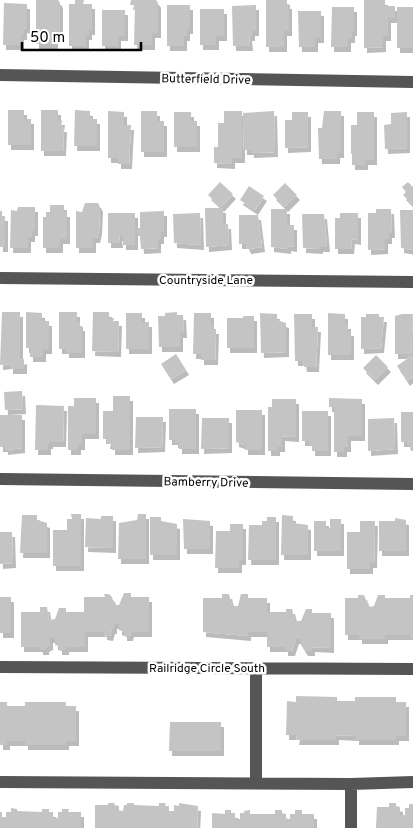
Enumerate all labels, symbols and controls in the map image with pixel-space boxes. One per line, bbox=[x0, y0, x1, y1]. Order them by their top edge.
scale bar bbox=[22, 20, 141, 52]
text: 50 m bbox=[30, 29, 65, 48]
street label: Butterfield Drive bbox=[161, 71, 251, 89]
street label: Countryside Lane bbox=[159, 273, 253, 289]
street label: Bamberry Drive bbox=[163, 474, 249, 492]
street label: Railridge Circle South bbox=[149, 661, 265, 677]

